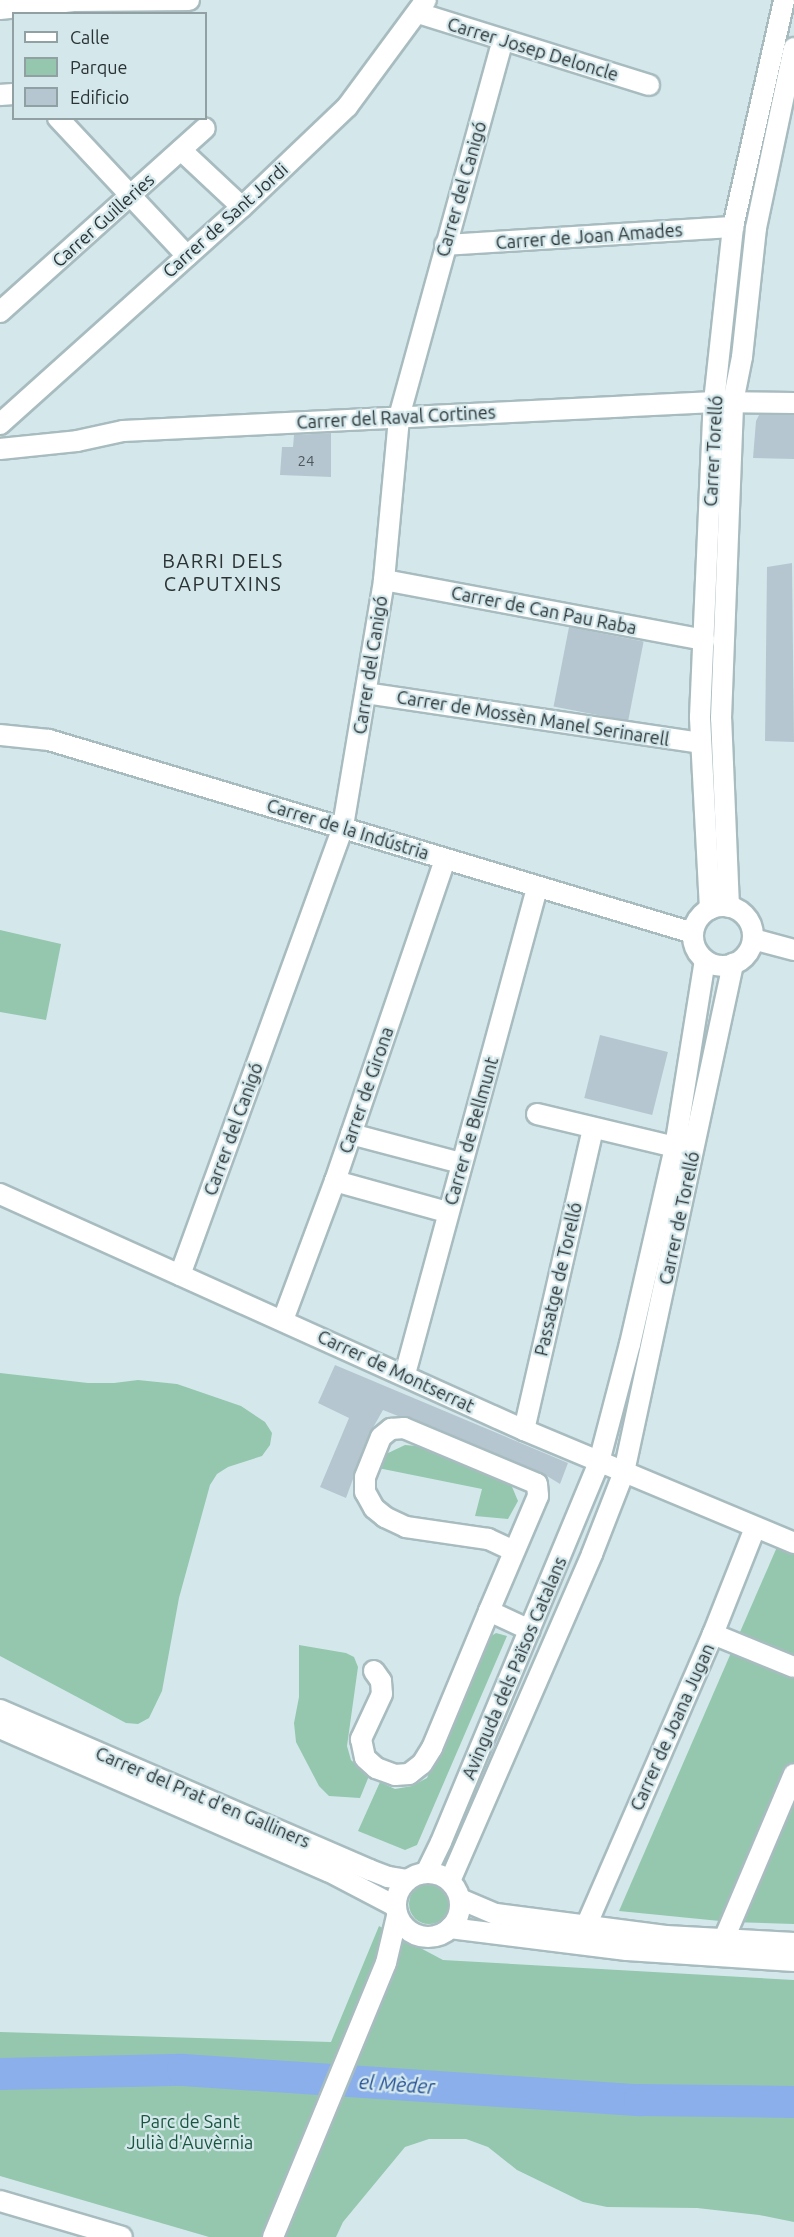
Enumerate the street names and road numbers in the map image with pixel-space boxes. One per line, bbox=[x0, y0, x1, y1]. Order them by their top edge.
street label: Carrer Josep Deloncle bbox=[445, 13, 621, 85]
street label: Carrer del Canigó bbox=[431, 119, 491, 259]
street label: Carrer de Sant Jordi bbox=[158, 158, 292, 282]
street label: Carrer Guilleries bbox=[48, 169, 158, 271]
street label: Carrer de Joan Amades bbox=[495, 219, 683, 253]
street label: Carrer Torelló bbox=[699, 395, 727, 507]
street label: Carrer del Raval Cortines bbox=[296, 401, 496, 433]
street label: Carrer de Can Pau Raba bbox=[449, 581, 639, 639]
street label: Carrer del Canigó bbox=[348, 594, 392, 736]
street label: Carrer de Mossèn Manel Serinarell bbox=[395, 686, 671, 750]
street label: Carrer de la Indústria bbox=[264, 794, 432, 864]
street label: Carrer de Girona bbox=[334, 1024, 398, 1156]
street label: Carrer de Bellmunt bbox=[439, 1054, 503, 1208]
street label: Carrer del Canigó bbox=[199, 1060, 267, 1198]
street label: Carrer de Torelló bbox=[654, 1149, 704, 1287]
street label: Passatge de Torelló bbox=[530, 1200, 586, 1358]
street label: Carrer de Montserrat bbox=[314, 1325, 478, 1417]
street label: Avinguda dels Països Catalans bbox=[457, 1553, 571, 1783]
street label: Carrer de Joana Jugan bbox=[625, 1640, 719, 1814]
street label: Carrer del Prat d'en Galliners bbox=[92, 1742, 314, 1852]

